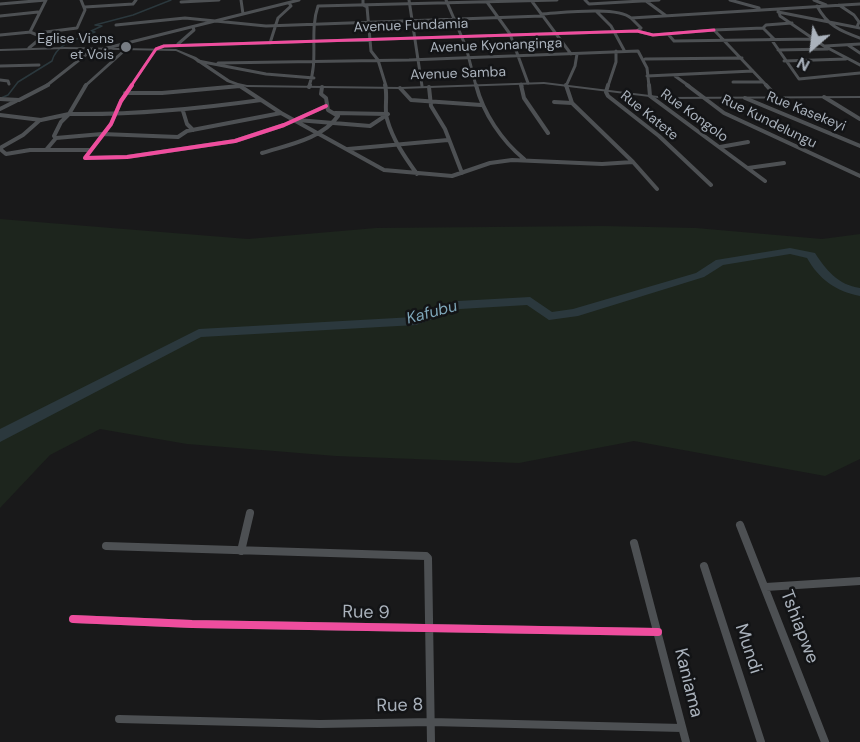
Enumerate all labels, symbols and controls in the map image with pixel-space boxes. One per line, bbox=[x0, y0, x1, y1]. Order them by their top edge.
street label: Avenue Fundamia bbox=[353, 16, 469, 36]
north arrow bbox=[782, 18, 842, 78]
place label: Eglise Viens et Vois bbox=[37, 31, 114, 63]
street label: Avenue Kyonanginga bbox=[429, 35, 563, 57]
marker: Eglise Viens et Vois bbox=[119, 40, 133, 54]
text: N bbox=[793, 52, 813, 76]
street label: Avenue Samba bbox=[410, 64, 506, 84]
street label: Rue Kongolo bbox=[657, 86, 731, 146]
street label: Rue Katete bbox=[617, 88, 681, 144]
street label: Rue Kasekeyi bbox=[764, 89, 848, 135]
street label: Rue Kundelungu bbox=[719, 92, 819, 152]
water label: Kafubu bbox=[405, 297, 459, 329]
street label: Tshiapwe bbox=[775, 587, 823, 667]
street label: Rue 9 bbox=[342, 602, 390, 624]
street label: Mundi bbox=[730, 621, 766, 677]
street label: Kaniama bbox=[669, 646, 707, 720]
street label: Rue 8 bbox=[376, 695, 424, 717]

